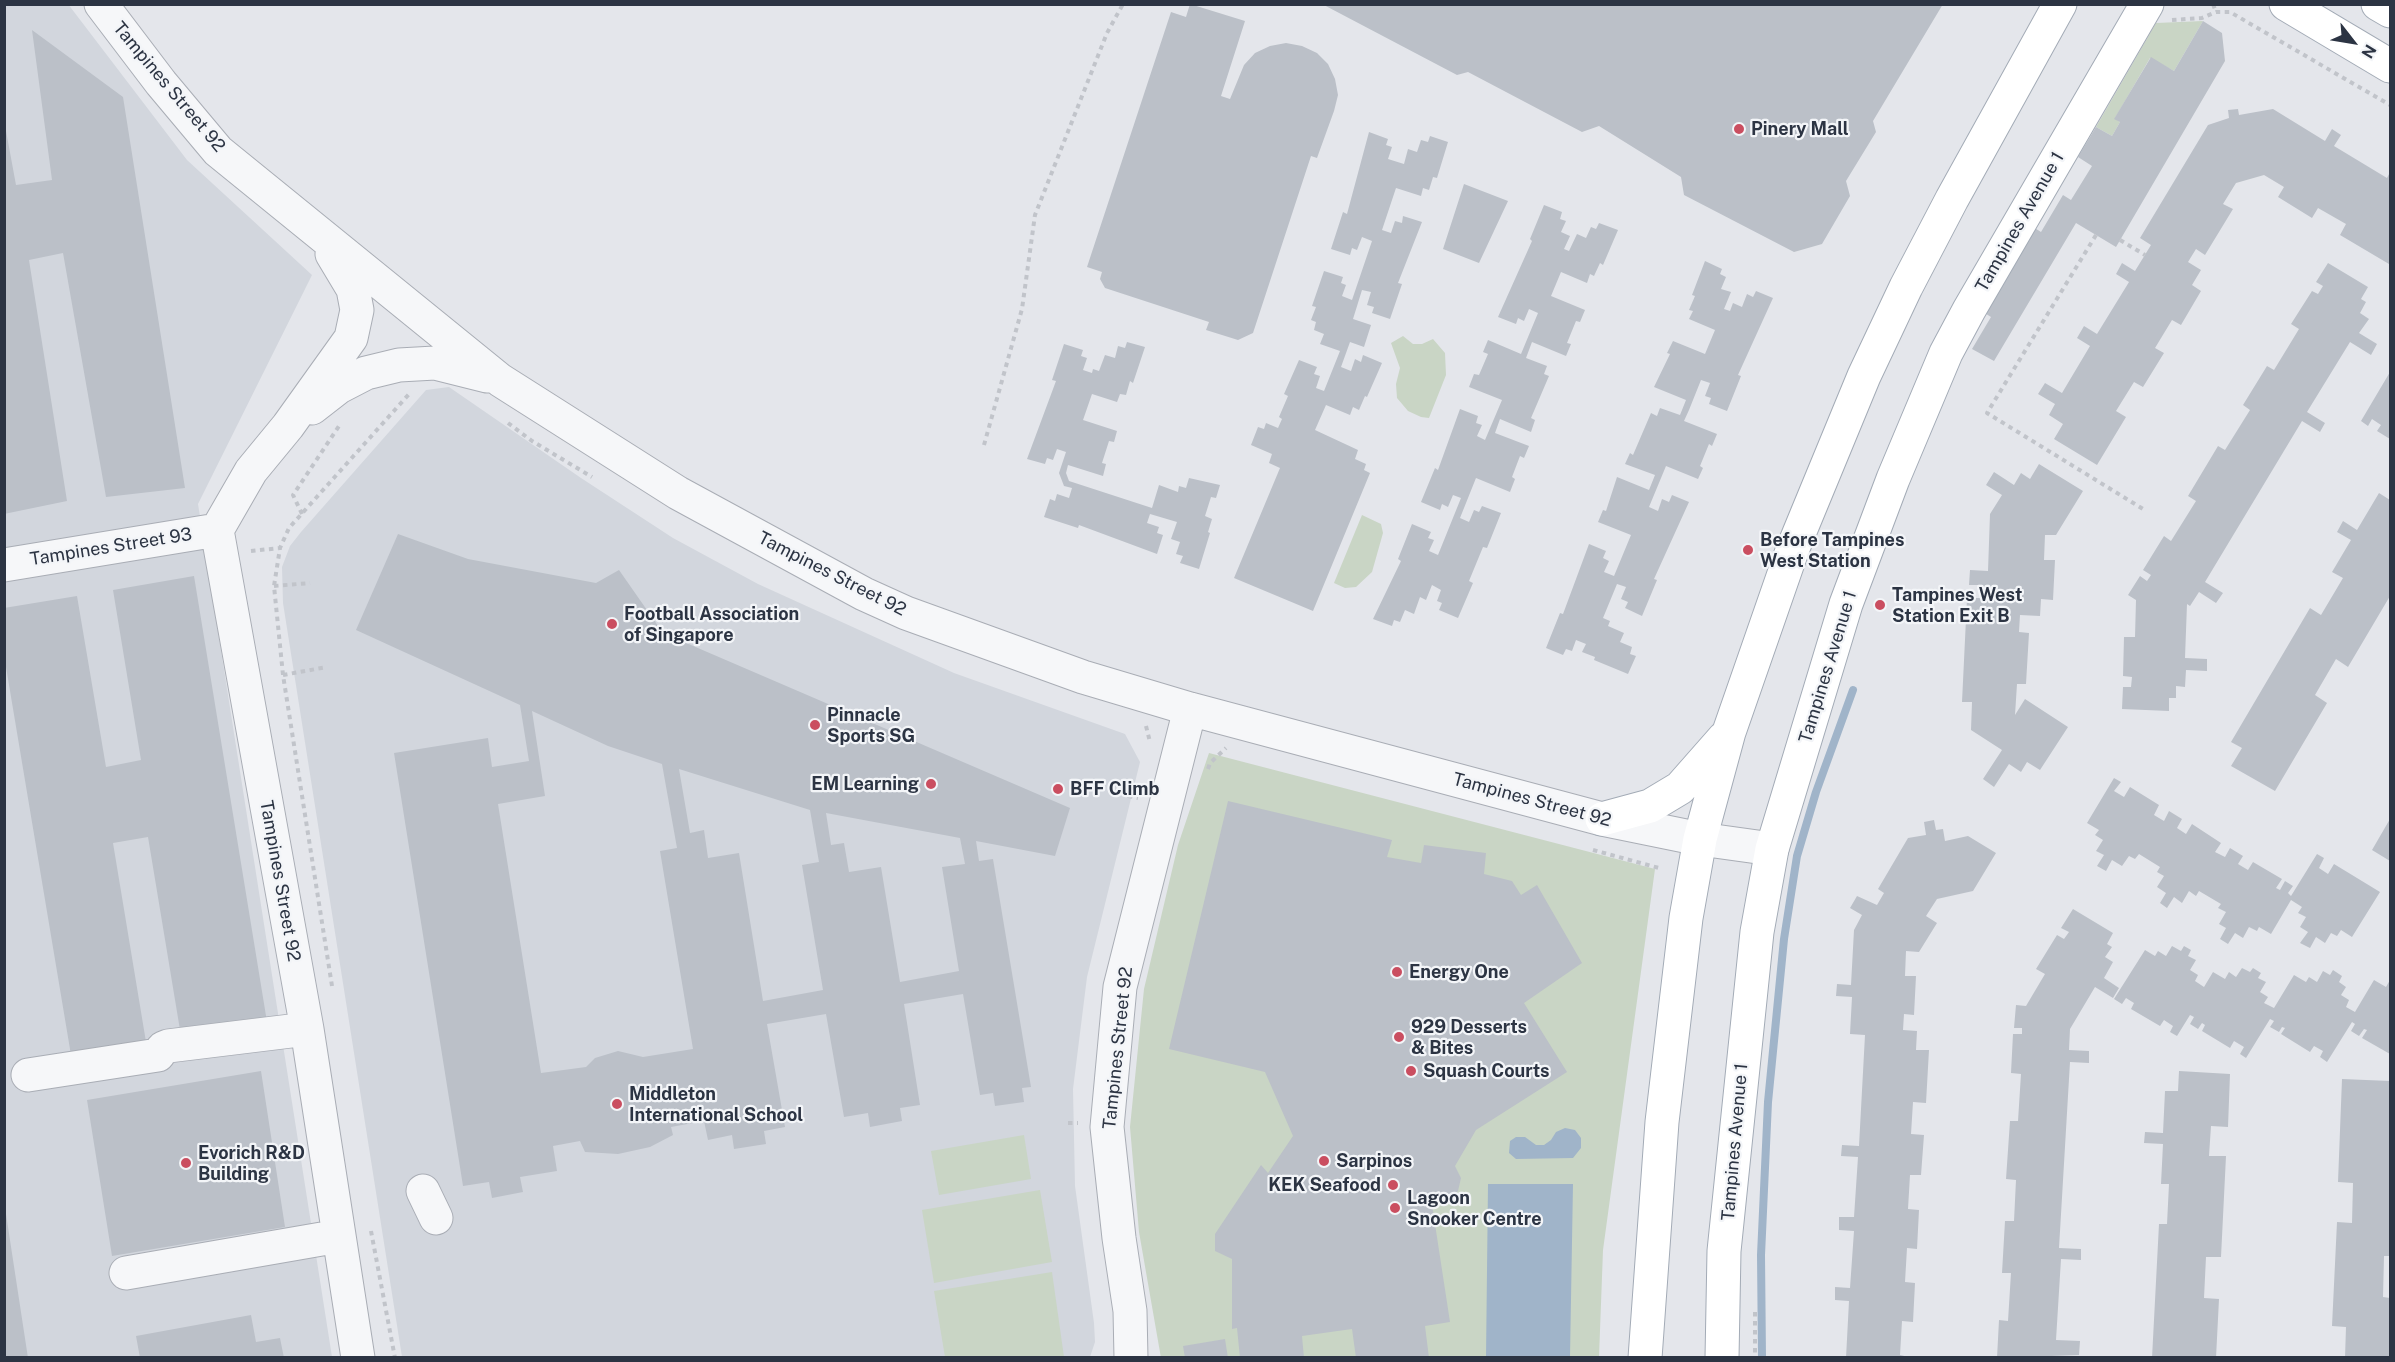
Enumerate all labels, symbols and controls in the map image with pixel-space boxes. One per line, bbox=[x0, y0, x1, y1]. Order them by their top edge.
north arrow bbox=[2323, 12, 2383, 72]
street label: Tampines Street 92 bbox=[108, 17, 230, 157]
text: N bbox=[2357, 41, 2380, 62]
place label: Pinery Mall bbox=[1751, 118, 1849, 140]
marker: Pinery Mall bbox=[1732, 122, 1746, 136]
street label: Tampines Avenue 1 bbox=[1971, 148, 2069, 296]
street label: Tampines Street 93 bbox=[28, 524, 194, 570]
street label: Tampines Street 92 bbox=[754, 527, 910, 621]
place label: Before Tampines West Station bbox=[1760, 529, 1904, 572]
marker: Before Tampines West Station bbox=[1741, 543, 1755, 557]
place label: Tampines West Station Exit B bbox=[1892, 584, 2022, 626]
street label: Tampines Avenue 1 bbox=[1795, 588, 1861, 746]
marker: Tampines West Station Exit B bbox=[1873, 598, 1887, 612]
place label: Football Association of Singapore bbox=[624, 603, 799, 646]
marker: Football Association of Singapore bbox=[605, 617, 619, 631]
place label: Pinnacle Sports SG bbox=[827, 704, 915, 746]
marker: Pinnacle Sports SG bbox=[808, 718, 822, 732]
street label: Tampines Street 92 bbox=[1450, 768, 1614, 832]
place label: EM Learning bbox=[811, 773, 919, 795]
marker: EM Learning bbox=[924, 777, 938, 791]
place label: BFF Climb bbox=[1070, 778, 1159, 800]
marker: BFF Climb bbox=[1051, 782, 1065, 796]
street label: Tampines Street 92 bbox=[255, 799, 305, 963]
place label: Energy One bbox=[1409, 961, 1509, 983]
marker: Energy One bbox=[1390, 965, 1404, 979]
street label: Tampines Street 92 bbox=[1099, 966, 1137, 1130]
place label: 929 Desserts & Bites bbox=[1411, 1016, 1527, 1058]
marker: 929 Desserts & Bites bbox=[1392, 1030, 1406, 1044]
place label: Squash Courts bbox=[1423, 1060, 1550, 1082]
street label: Tampines Avenue 1 bbox=[1717, 1062, 1753, 1222]
marker: Squash Courts bbox=[1404, 1064, 1418, 1078]
place label: Middleton International School bbox=[629, 1083, 803, 1126]
marker: Middleton International School bbox=[610, 1097, 624, 1111]
place label: Evorich R&D Building bbox=[198, 1142, 305, 1184]
place label: Sarpinos bbox=[1336, 1150, 1412, 1172]
marker: Sarpinos bbox=[1317, 1154, 1331, 1168]
marker: Evorich R&D Building bbox=[179, 1156, 193, 1170]
place label: KEK Seafood bbox=[1268, 1174, 1381, 1196]
marker: KEK Seafood bbox=[1386, 1178, 1400, 1192]
place label: Lagoon Snooker Centre bbox=[1407, 1187, 1542, 1230]
marker: Lagoon Snooker Centre bbox=[1388, 1201, 1402, 1215]

